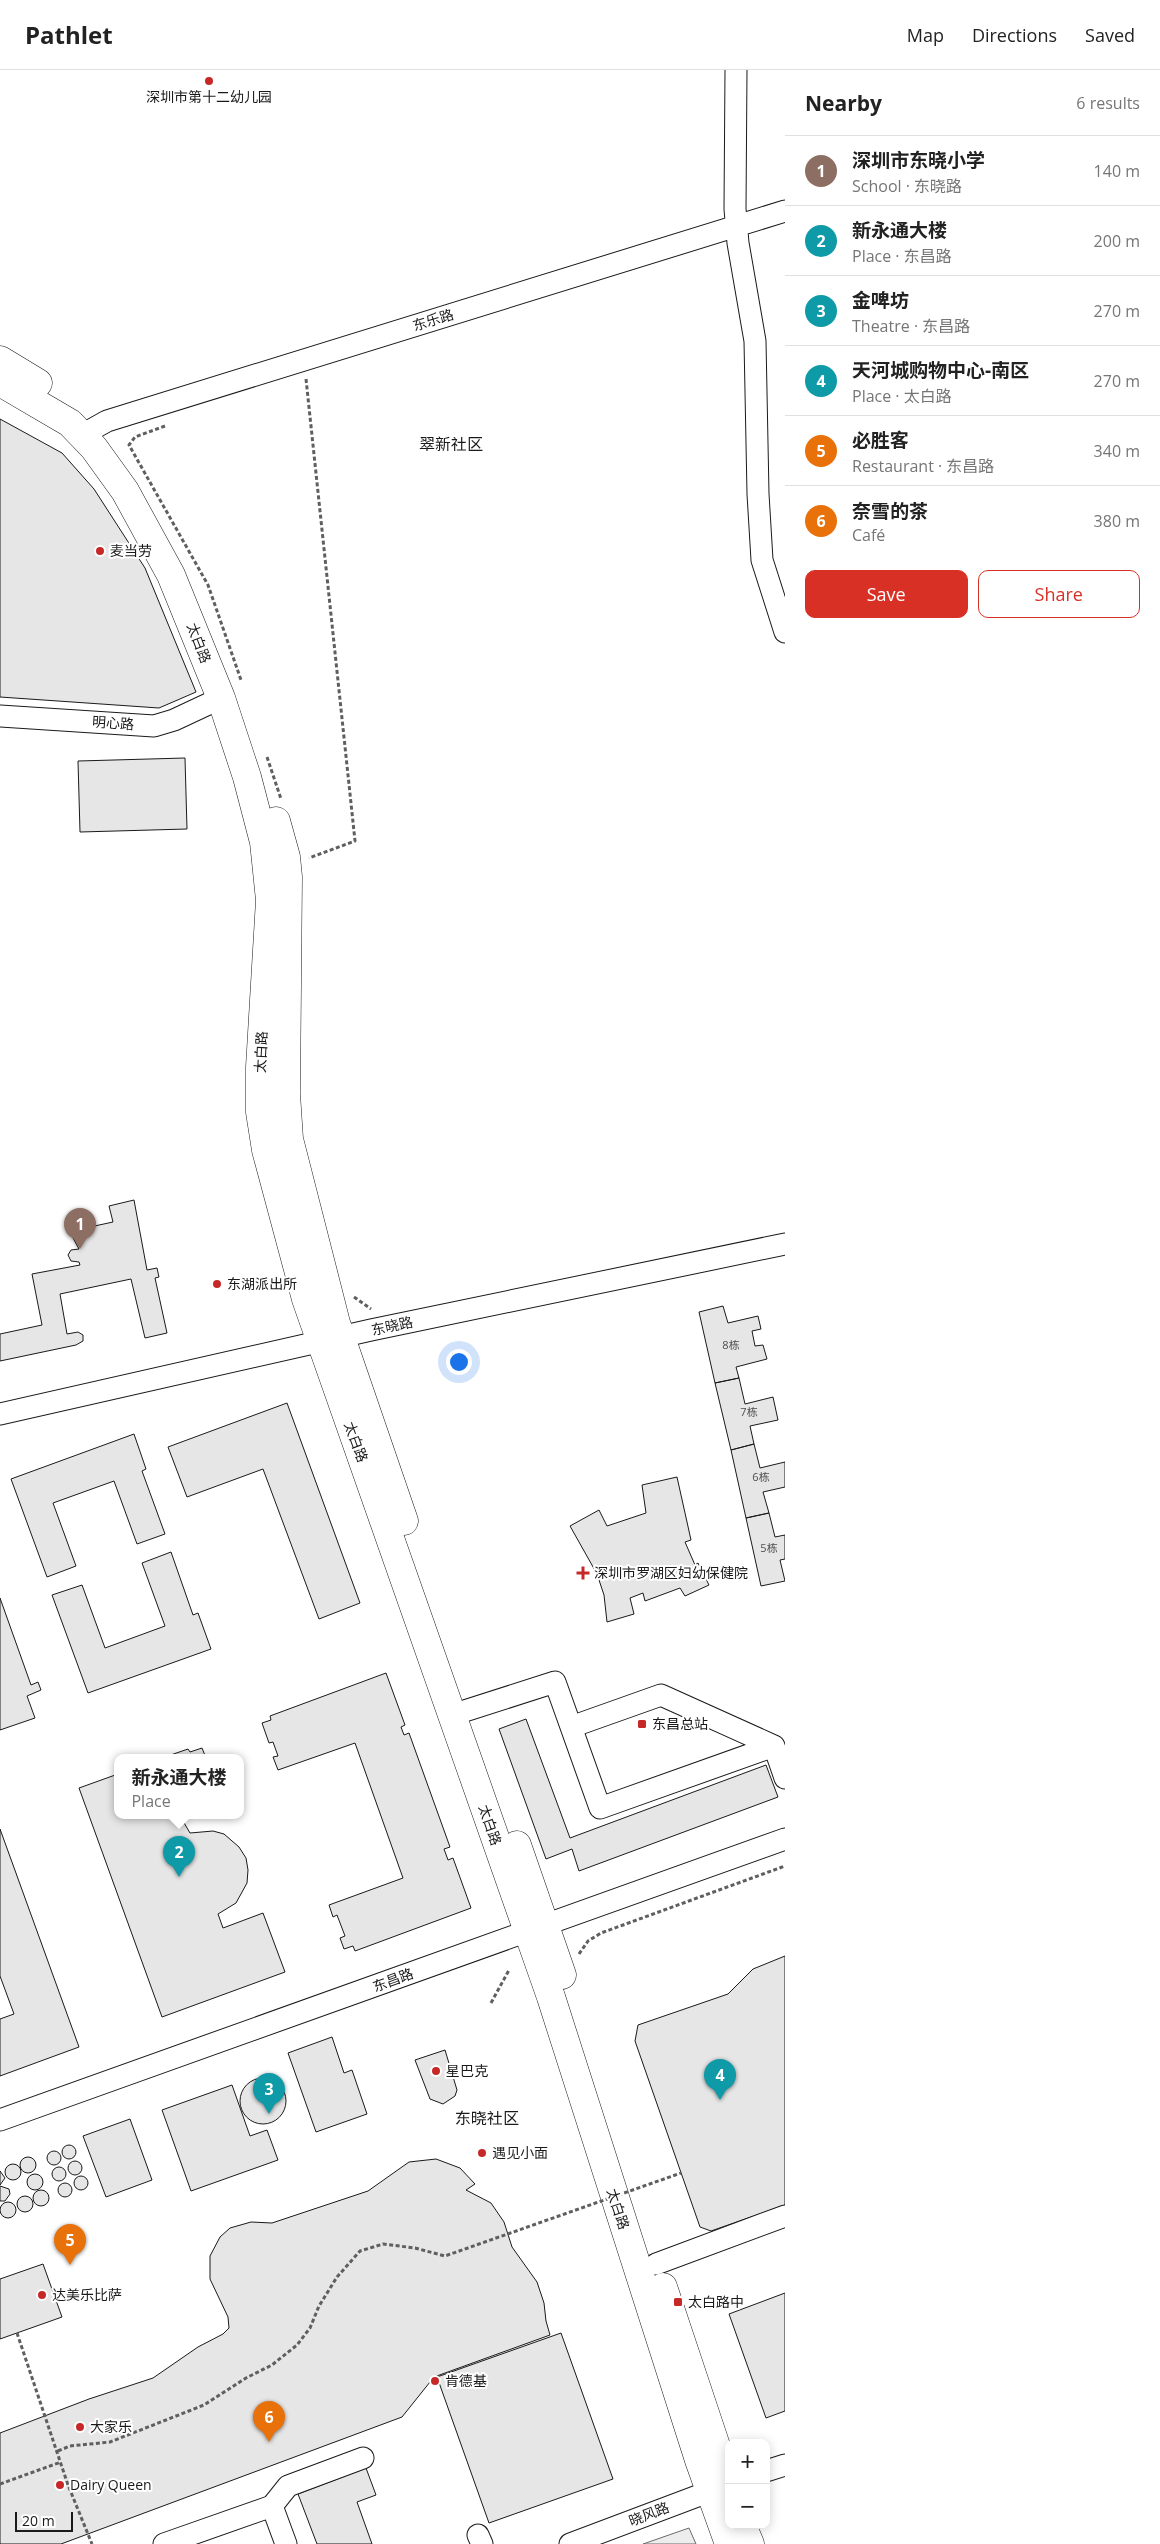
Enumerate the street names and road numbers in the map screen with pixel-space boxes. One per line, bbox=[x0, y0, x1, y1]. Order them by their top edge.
street label: 东乐路 bbox=[410, 304, 456, 335]
street label: 太白路 bbox=[183, 620, 216, 666]
street label: 明心路 bbox=[91, 712, 135, 733]
street label: 太白路 bbox=[250, 1031, 271, 1073]
street label: 东晓路 bbox=[369, 1312, 414, 1339]
street label: 太白路 bbox=[340, 1419, 373, 1465]
street label: 太白路 bbox=[475, 1802, 506, 1848]
street label: 东昌路 bbox=[370, 1963, 416, 1996]
street label: 太白路 bbox=[603, 2186, 634, 2232]
street label: 晓风路 bbox=[626, 2497, 672, 2530]

